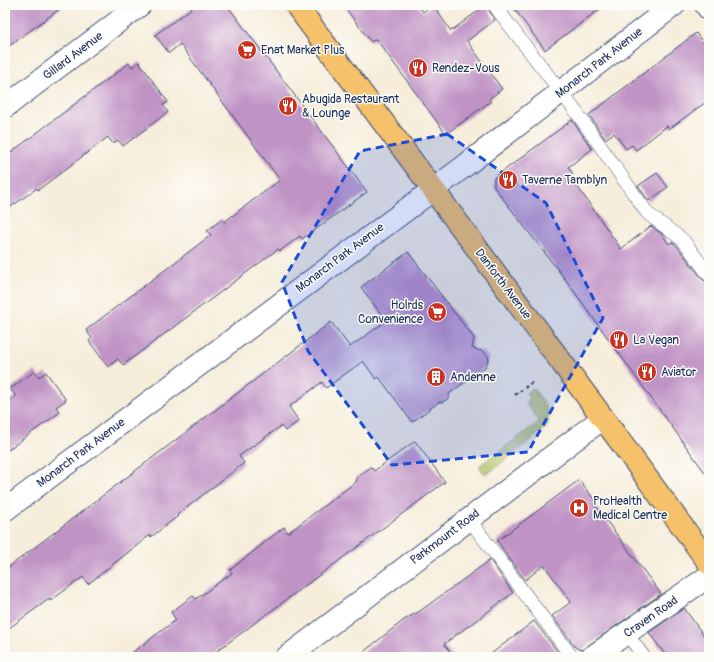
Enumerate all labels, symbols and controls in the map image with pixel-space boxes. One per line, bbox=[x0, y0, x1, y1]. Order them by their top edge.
street label: Monarch Park Avenue bbox=[552, 24, 646, 102]
street label: Gillard Avenue bbox=[40, 29, 106, 83]
supermarket icon: Enat Market Plus bbox=[236, 39, 258, 61]
place label: Enat Market Plus bbox=[261, 43, 345, 58]
restaurant icon: Rendez-Vous bbox=[407, 57, 429, 79]
place label: Rendez-Vous bbox=[432, 61, 500, 76]
place label: Abugida Restaurant & Lounge bbox=[302, 92, 400, 121]
restaurant icon: Abugida Restaurant & Lounge bbox=[277, 95, 299, 117]
restaurant icon: Taverne Tamblyn bbox=[497, 169, 519, 191]
place label: Taverne Tamblyn bbox=[522, 173, 607, 188]
street label: Monarch Park Avenue bbox=[293, 220, 387, 296]
street label: Danforth Avenue bbox=[472, 246, 534, 322]
place label: Holrds Convenience bbox=[358, 298, 424, 327]
supermarket icon: Holrds Convenience bbox=[426, 301, 448, 323]
restaurant icon: La Vegan bbox=[608, 329, 630, 351]
place label: La Vegan bbox=[633, 333, 679, 348]
restaurant icon: Aviator bbox=[636, 361, 658, 383]
place label: Aviator bbox=[661, 365, 697, 380]
building icon: Andenne bbox=[425, 366, 447, 388]
place label: Andenne bbox=[450, 370, 496, 385]
street label: Monarch Park Avenue bbox=[34, 415, 128, 491]
place label: ProHealth Medical Centre bbox=[593, 494, 667, 523]
hospital icon: ProHealth Medical Centre bbox=[568, 497, 590, 519]
street label: Parkmount Road bbox=[407, 506, 483, 568]
street label: Craven Road bbox=[621, 593, 681, 641]

